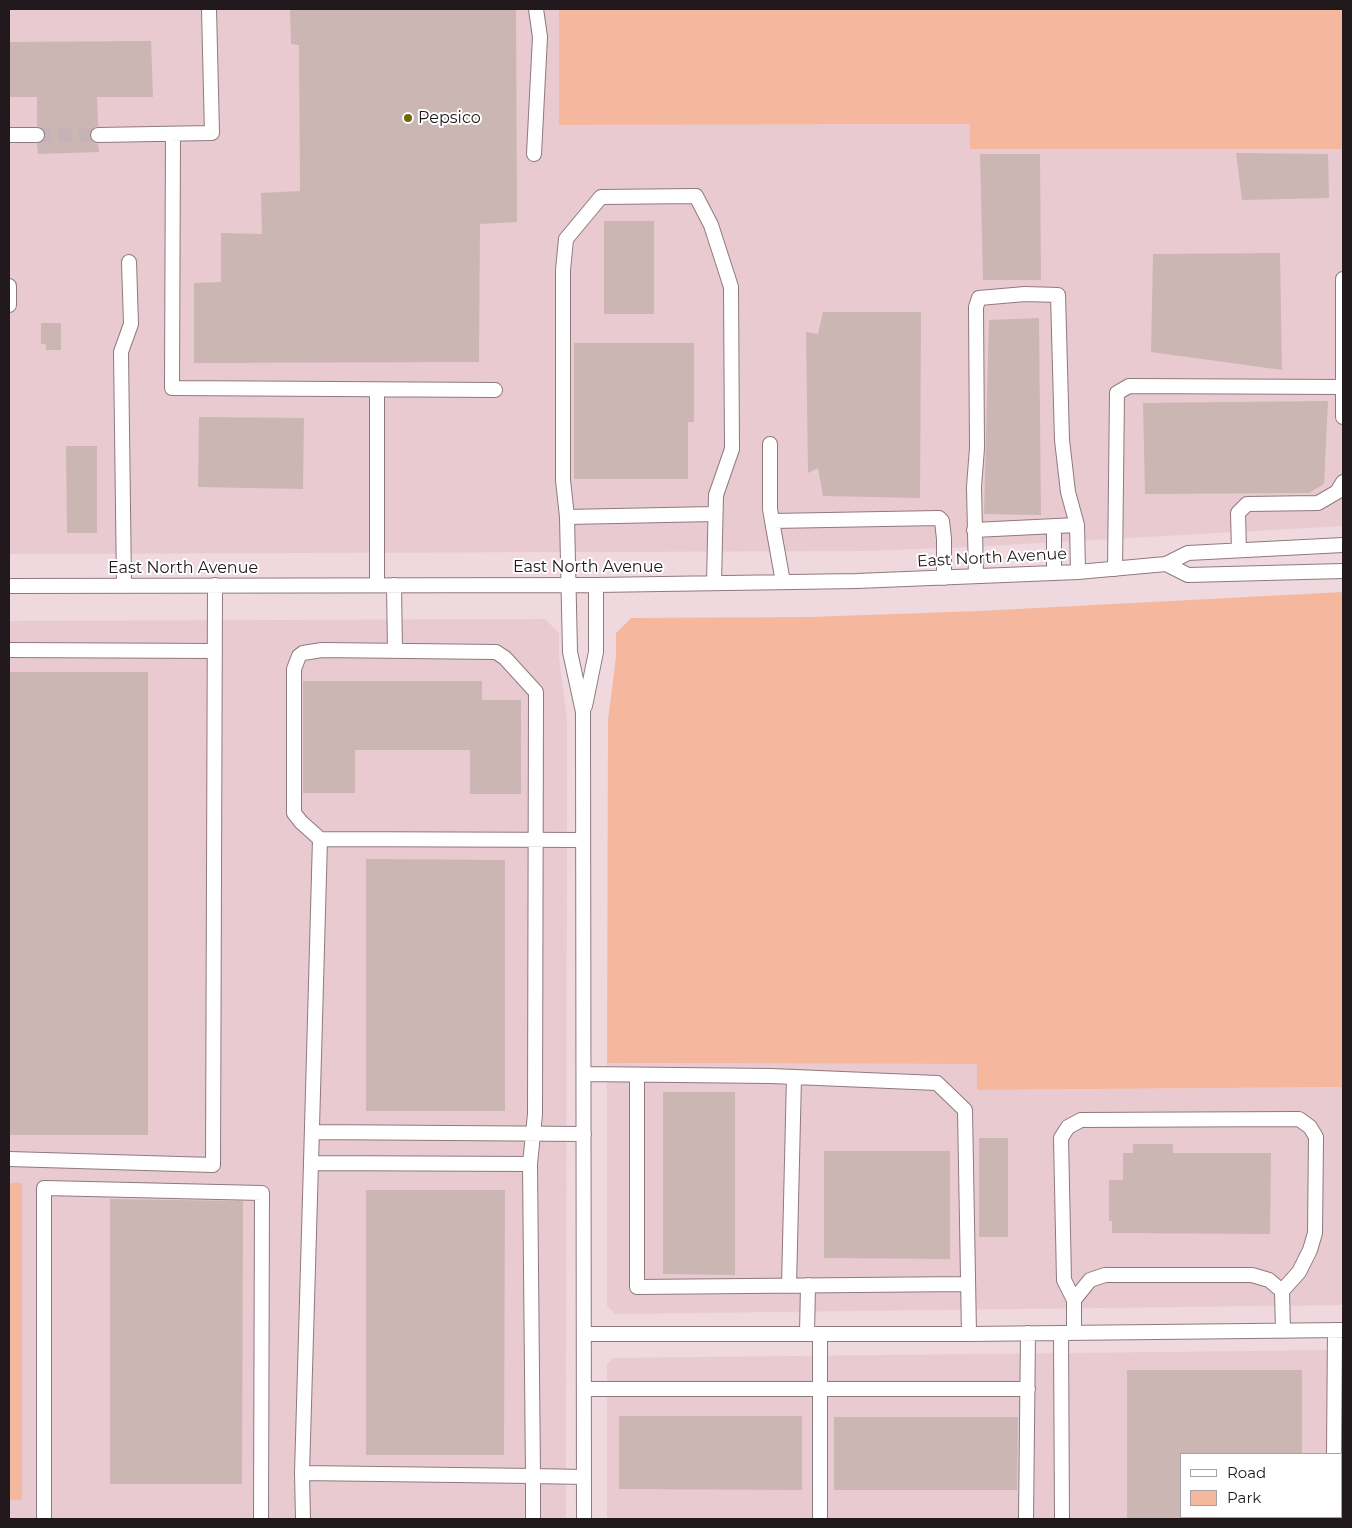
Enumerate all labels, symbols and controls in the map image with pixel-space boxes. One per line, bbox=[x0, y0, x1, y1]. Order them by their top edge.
place label: Pepsico bbox=[418, 108, 481, 128]
marker: Pepsico bbox=[402, 112, 414, 124]
street label: East North Avenue bbox=[917, 544, 1067, 572]
street label: East North Avenue bbox=[513, 557, 663, 577]
street label: East North Avenue bbox=[108, 558, 258, 578]
legend bbox=[1180, 1453, 1342, 1518]
text: Road bbox=[1227, 1463, 1266, 1482]
text: Park bbox=[1227, 1488, 1261, 1507]

